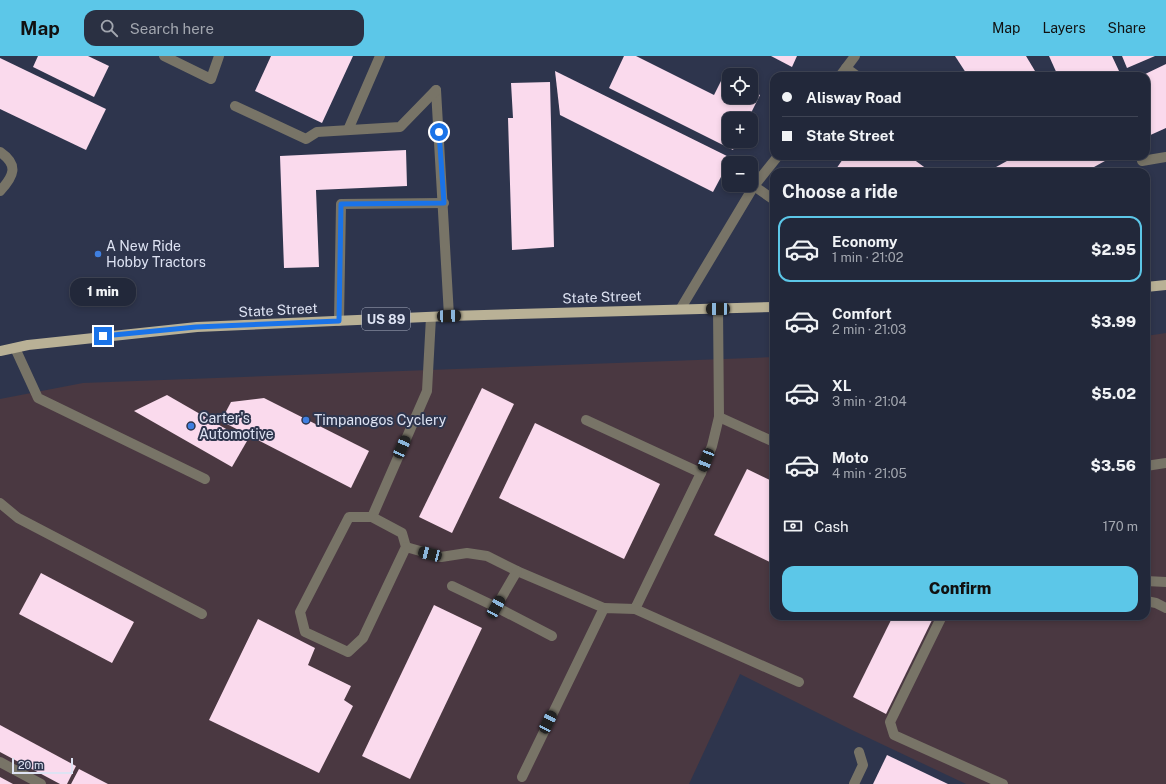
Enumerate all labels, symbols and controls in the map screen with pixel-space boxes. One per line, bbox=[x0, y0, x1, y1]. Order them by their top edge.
search box bbox=[84, 10, 364, 46]
text: Map bbox=[20, 17, 60, 39]
icon: search bbox=[98, 17, 120, 39]
text: Search here bbox=[130, 20, 214, 37]
text: Map bbox=[992, 20, 1020, 36]
text: Layers bbox=[1042, 20, 1086, 36]
text: Share bbox=[1108, 20, 1146, 36]
map controls bbox=[722, 68, 758, 192]
button: locate bbox=[722, 68, 758, 104]
text: Alisway Road bbox=[806, 89, 901, 106]
button: + bbox=[722, 112, 758, 148]
route start bbox=[430, 123, 448, 141]
text: State Street bbox=[806, 127, 894, 144]
button: − bbox=[722, 156, 758, 192]
text: Choose a ride bbox=[782, 181, 898, 202]
icon: car bbox=[784, 231, 820, 267]
text: Economy bbox=[832, 233, 897, 250]
place label: A New Ride Hobby Tractors bbox=[106, 238, 206, 270]
text: $2.95 bbox=[1091, 241, 1136, 258]
marker: A New Ride Hobby Tractors bbox=[93, 249, 103, 259]
text: 1 min · 21:02 bbox=[832, 250, 903, 265]
callout: 1 min bbox=[70, 278, 136, 306]
text: 1 min bbox=[87, 284, 119, 299]
street label: State Street bbox=[562, 288, 642, 306]
street label: State Street bbox=[238, 300, 318, 320]
car bbox=[706, 303, 730, 315]
icon: car bbox=[784, 303, 820, 339]
text: Comfort bbox=[832, 305, 892, 322]
road number: US 89 bbox=[362, 308, 410, 330]
car bbox=[437, 310, 461, 322]
text: $3.99 bbox=[1091, 313, 1136, 330]
text: 2 min · 21:03 bbox=[832, 322, 906, 337]
route end bbox=[94, 327, 112, 345]
icon: car bbox=[784, 375, 820, 411]
text: XL bbox=[832, 377, 851, 394]
text: $5.02 bbox=[1091, 385, 1136, 402]
text: 3 min · 21:04 bbox=[832, 394, 907, 409]
place label: Carter's Automotive bbox=[199, 410, 274, 442]
place label: Timpanogos Cyclery bbox=[314, 412, 447, 428]
marker: Timpanogos Cyclery bbox=[301, 415, 311, 425]
marker: Carter's Automotive bbox=[186, 421, 196, 431]
car bbox=[392, 434, 412, 460]
car bbox=[696, 447, 716, 473]
icon: car bbox=[784, 447, 820, 483]
text: Moto bbox=[832, 449, 869, 466]
text: $3.56 bbox=[1091, 457, 1136, 474]
text: 4 min · 21:05 bbox=[832, 466, 907, 481]
icon: cash bbox=[782, 515, 804, 537]
text: Cash bbox=[814, 518, 849, 535]
text: 170 m bbox=[1103, 519, 1138, 534]
car bbox=[417, 545, 443, 563]
button: Confirm bbox=[782, 566, 1138, 612]
car bbox=[485, 594, 507, 620]
car bbox=[537, 709, 559, 735]
scale bar bbox=[12, 756, 73, 775]
text: 20 m bbox=[18, 759, 43, 771]

